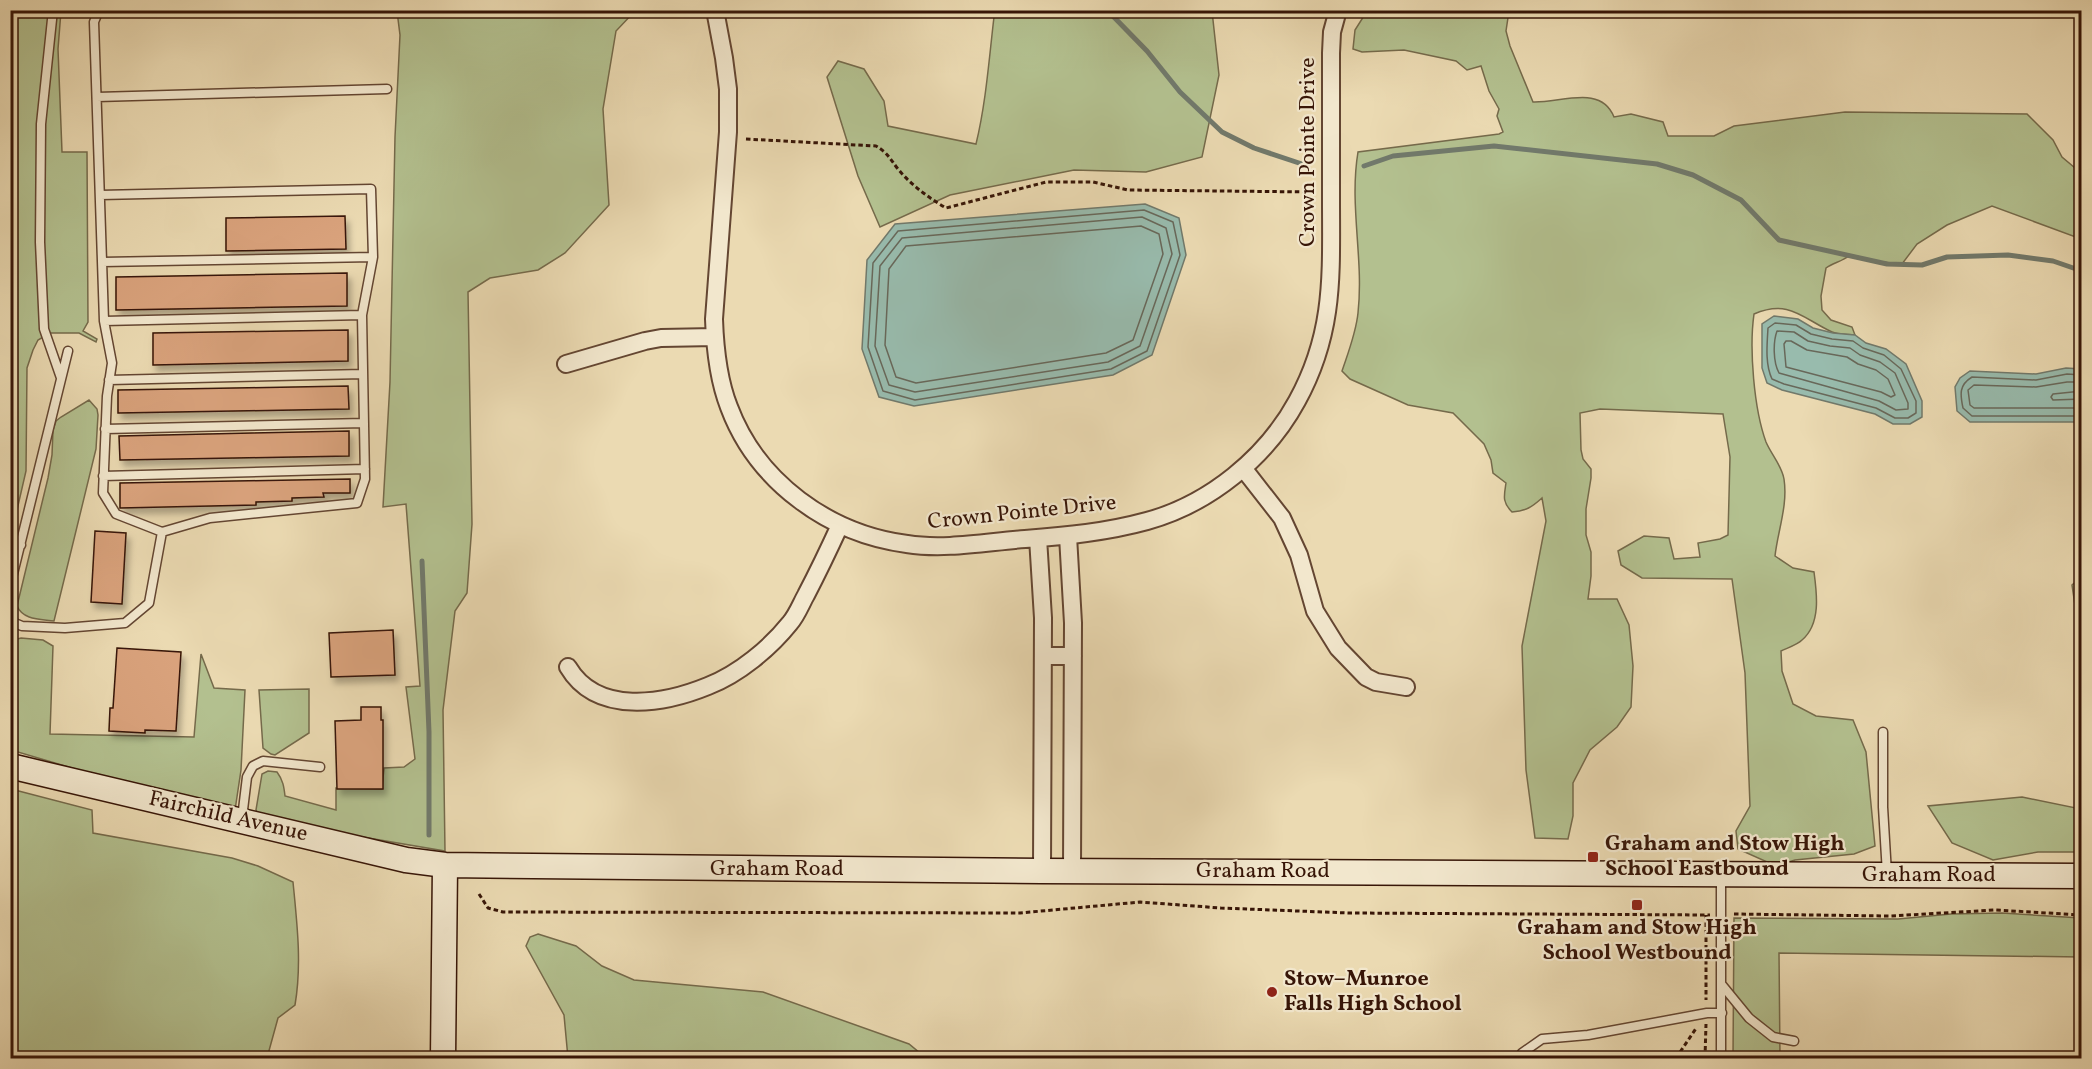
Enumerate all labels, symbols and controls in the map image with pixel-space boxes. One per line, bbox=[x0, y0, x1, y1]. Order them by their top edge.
street label: Crown Pointe Drive bbox=[1293, 57, 1324, 247]
street label: Crown Pointe Drive bbox=[926, 488, 1118, 538]
street label: Fairchild Avenue bbox=[145, 784, 311, 850]
place label: Graham and Stow High School Eastbound bbox=[1605, 829, 1845, 885]
marker: Graham and Stow High School Eastbound bbox=[1586, 850, 1600, 864]
street label: Graham Road bbox=[710, 854, 844, 885]
street label: Graham Road bbox=[1196, 856, 1330, 887]
street label: Graham Road bbox=[1862, 860, 1996, 891]
marker: Graham and Stow High School Westbound bbox=[1630, 898, 1644, 912]
place label: Graham and Stow High School Westbound bbox=[1517, 913, 1757, 969]
place label: Stow–Munroe Falls High School bbox=[1284, 964, 1462, 1020]
marker: Stow–Munroe Falls High School bbox=[1265, 985, 1279, 999]

